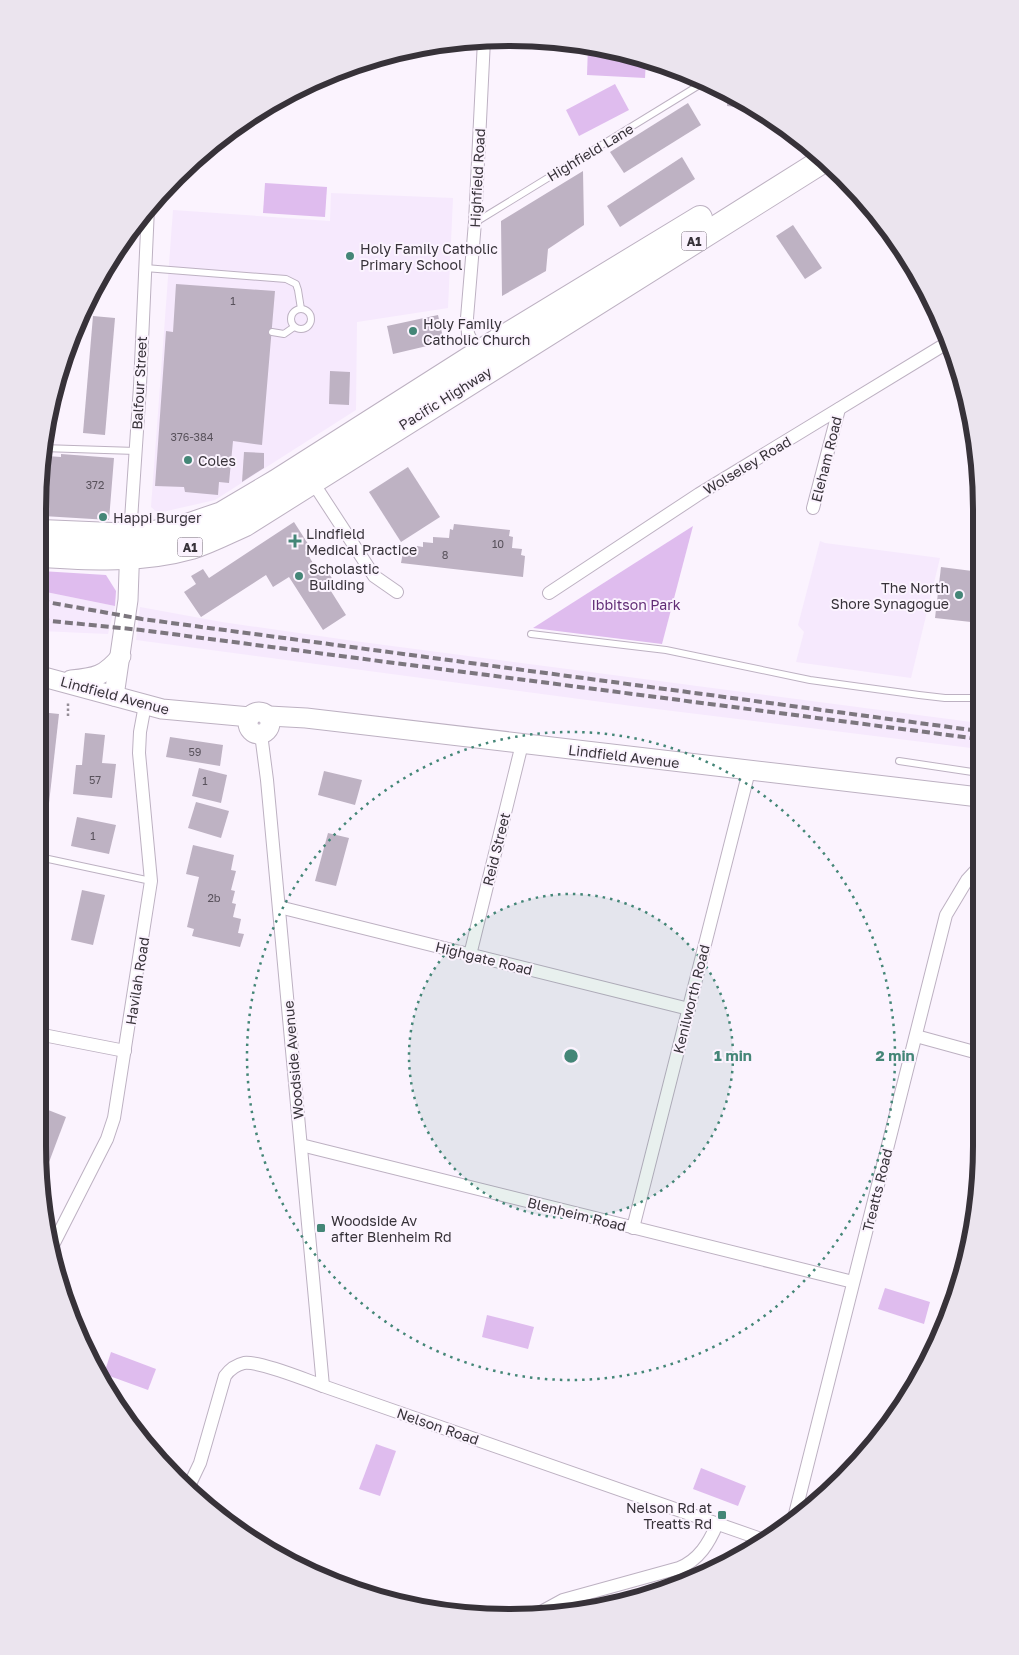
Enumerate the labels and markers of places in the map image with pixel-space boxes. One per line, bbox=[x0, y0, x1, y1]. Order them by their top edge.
place label: Holy Family Catholic Primary School bbox=[360, 240, 498, 273]
marker: Holy Family Catholic Primary School bbox=[344, 250, 356, 262]
place label: Holy Family Catholic Church bbox=[423, 315, 530, 348]
marker: Holy Family Catholic Church bbox=[407, 325, 419, 337]
place label: Coles bbox=[198, 452, 236, 469]
marker: Coles bbox=[182, 454, 194, 466]
place label: Happi Burger bbox=[113, 509, 202, 526]
marker: Happi Burger bbox=[97, 511, 109, 523]
place label: Lindfield Medical Practice bbox=[306, 525, 417, 558]
marker: Lindfield Medical Practice bbox=[288, 534, 302, 548]
place label: Scholastic Building bbox=[309, 560, 380, 593]
marker: Scholastic Building bbox=[293, 570, 305, 582]
place label: The North Shore Synagogue bbox=[831, 579, 949, 612]
marker: The North Shore Synagogue bbox=[953, 589, 965, 601]
centre of rings bbox=[562, 1047, 580, 1065]
place label: Woodside Av after Blenheim Rd bbox=[331, 1212, 452, 1245]
marker: Woodside Av after Blenheim Rd bbox=[315, 1222, 327, 1234]
place label: Nelson Rd at Treatts Rd bbox=[626, 1499, 712, 1532]
marker: Nelson Rd at Treatts Rd bbox=[716, 1509, 728, 1521]

